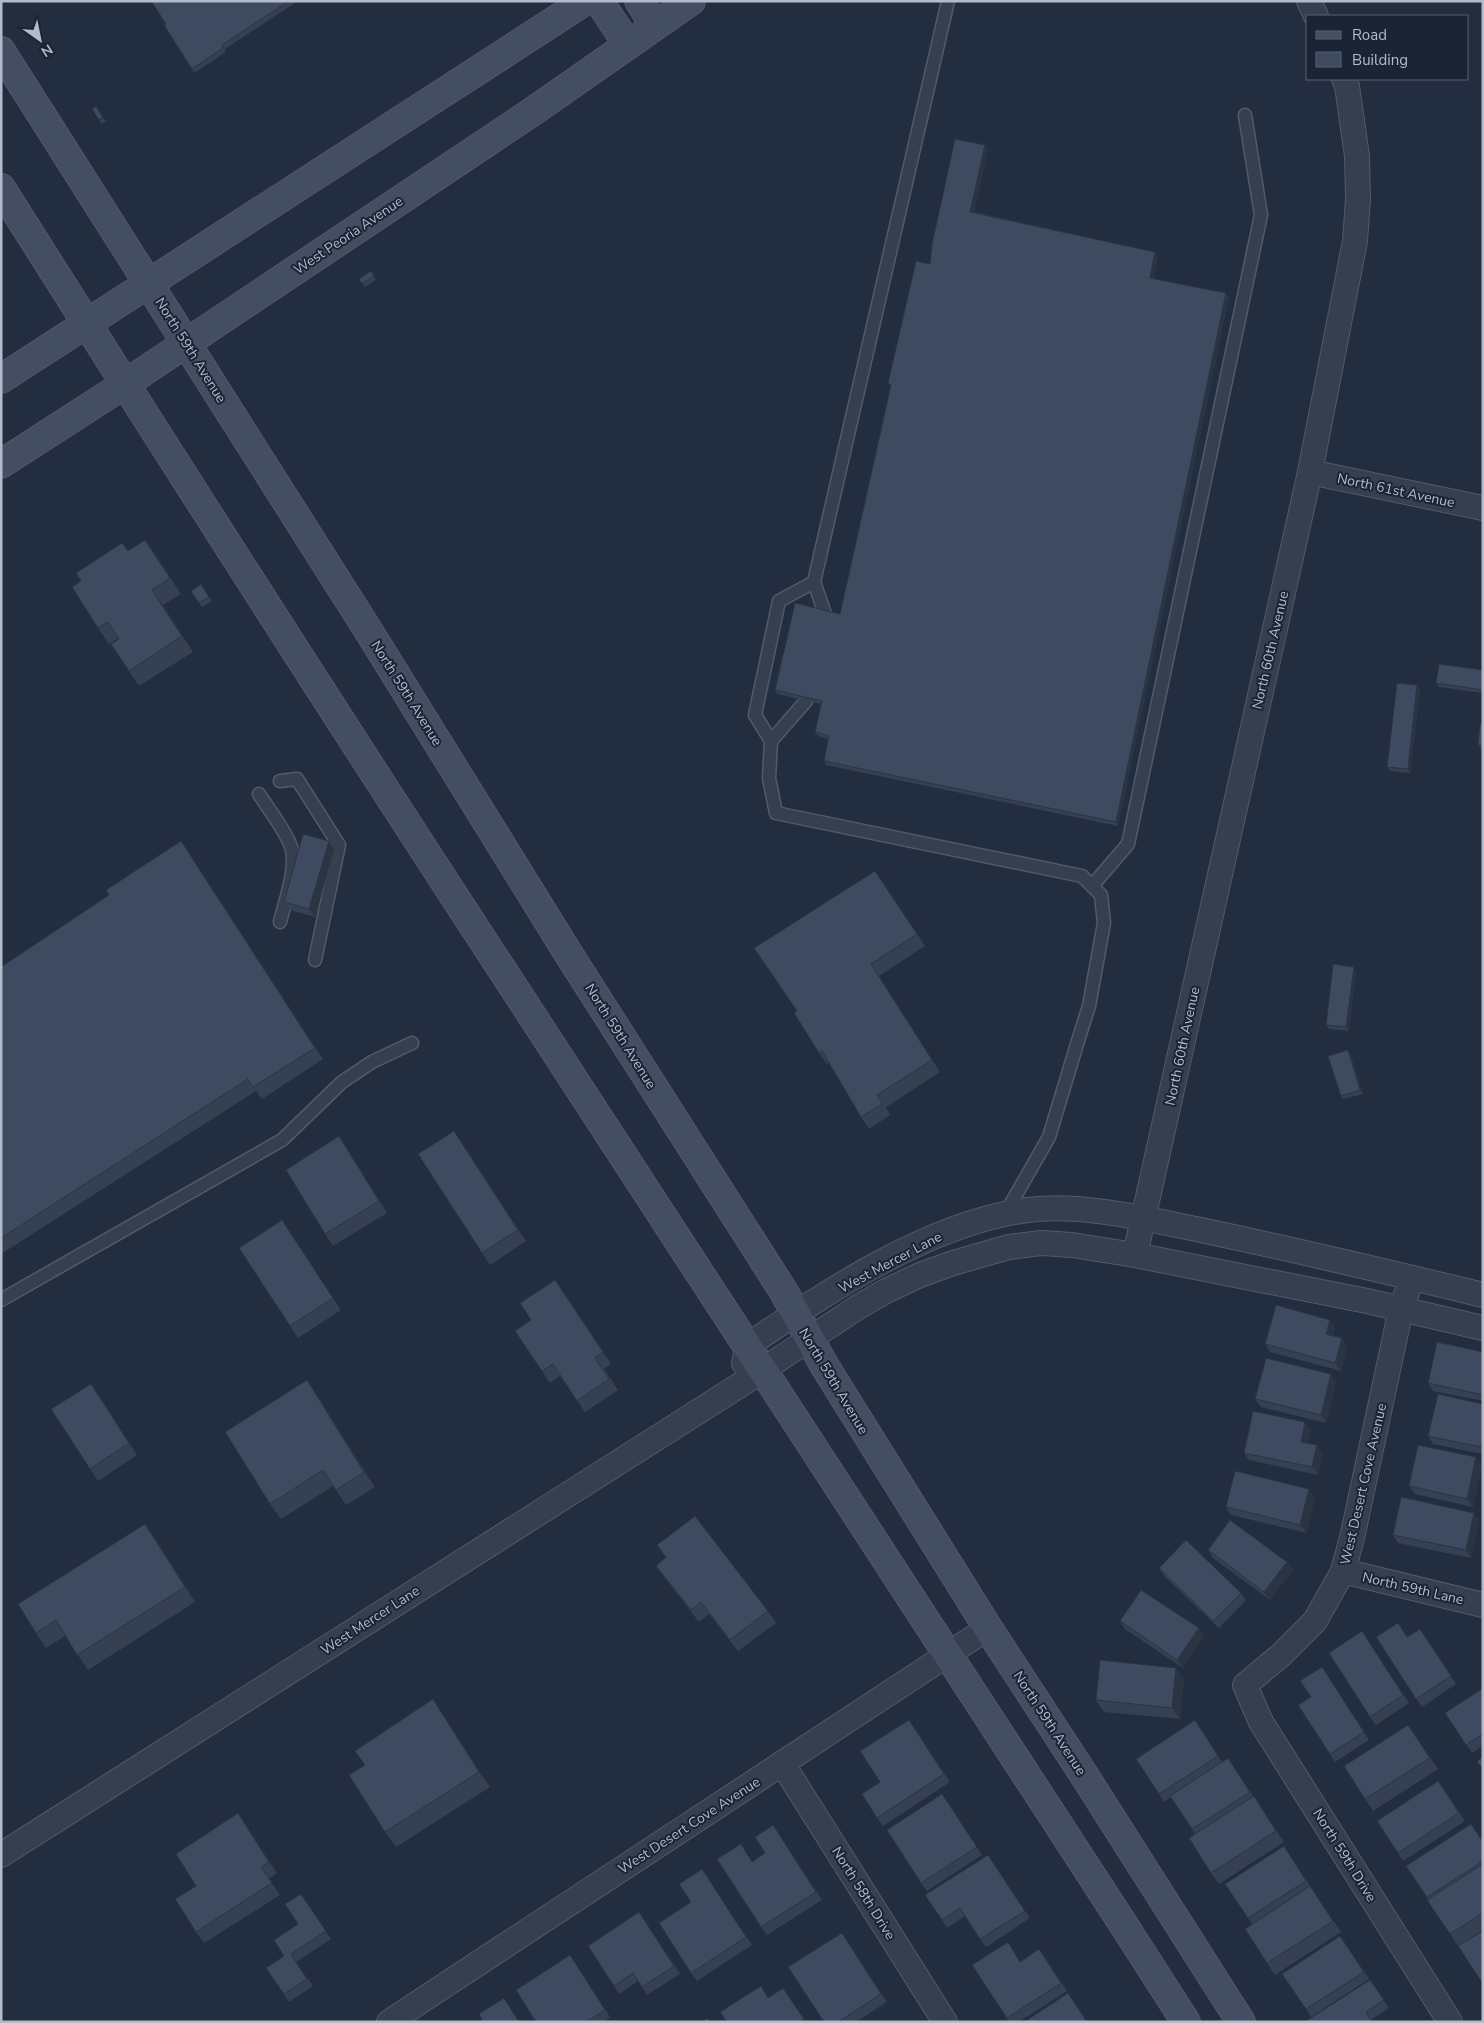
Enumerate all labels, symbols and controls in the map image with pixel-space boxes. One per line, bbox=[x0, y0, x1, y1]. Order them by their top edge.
north arrow bbox=[15, 15, 65, 65]
legend bbox=[1306, 15, 1469, 80]
text: Road bbox=[1352, 25, 1387, 45]
text: N bbox=[37, 40, 56, 61]
text: Building bbox=[1352, 50, 1408, 70]
street label: West Peoria Avenue bbox=[290, 192, 407, 279]
street label: North 59th Avenue bbox=[150, 294, 231, 407]
street label: North 61st Avenue bbox=[1335, 469, 1456, 512]
street label: North 60th Avenue bbox=[1248, 589, 1293, 711]
street label: North 59th Avenue bbox=[366, 637, 447, 750]
street label: North 59th Avenue bbox=[580, 980, 661, 1093]
street label: North 60th Avenue bbox=[1161, 985, 1204, 1107]
street label: West Mercer Lane bbox=[835, 1227, 945, 1298]
street label: North 59th Avenue bbox=[794, 1325, 873, 1438]
street label: West Desert Cove Avenue bbox=[1336, 1401, 1391, 1567]
street label: North 59th Lane bbox=[1360, 1568, 1466, 1609]
street label: West Mercer Lane bbox=[317, 1581, 423, 1660]
street label: North 59th Avenue bbox=[1009, 1667, 1090, 1779]
street label: West Desert Cove Avenue bbox=[615, 1772, 764, 1878]
street label: North 59th Drive bbox=[1308, 1805, 1381, 1905]
street label: North 58th Drive bbox=[827, 1843, 900, 1943]

